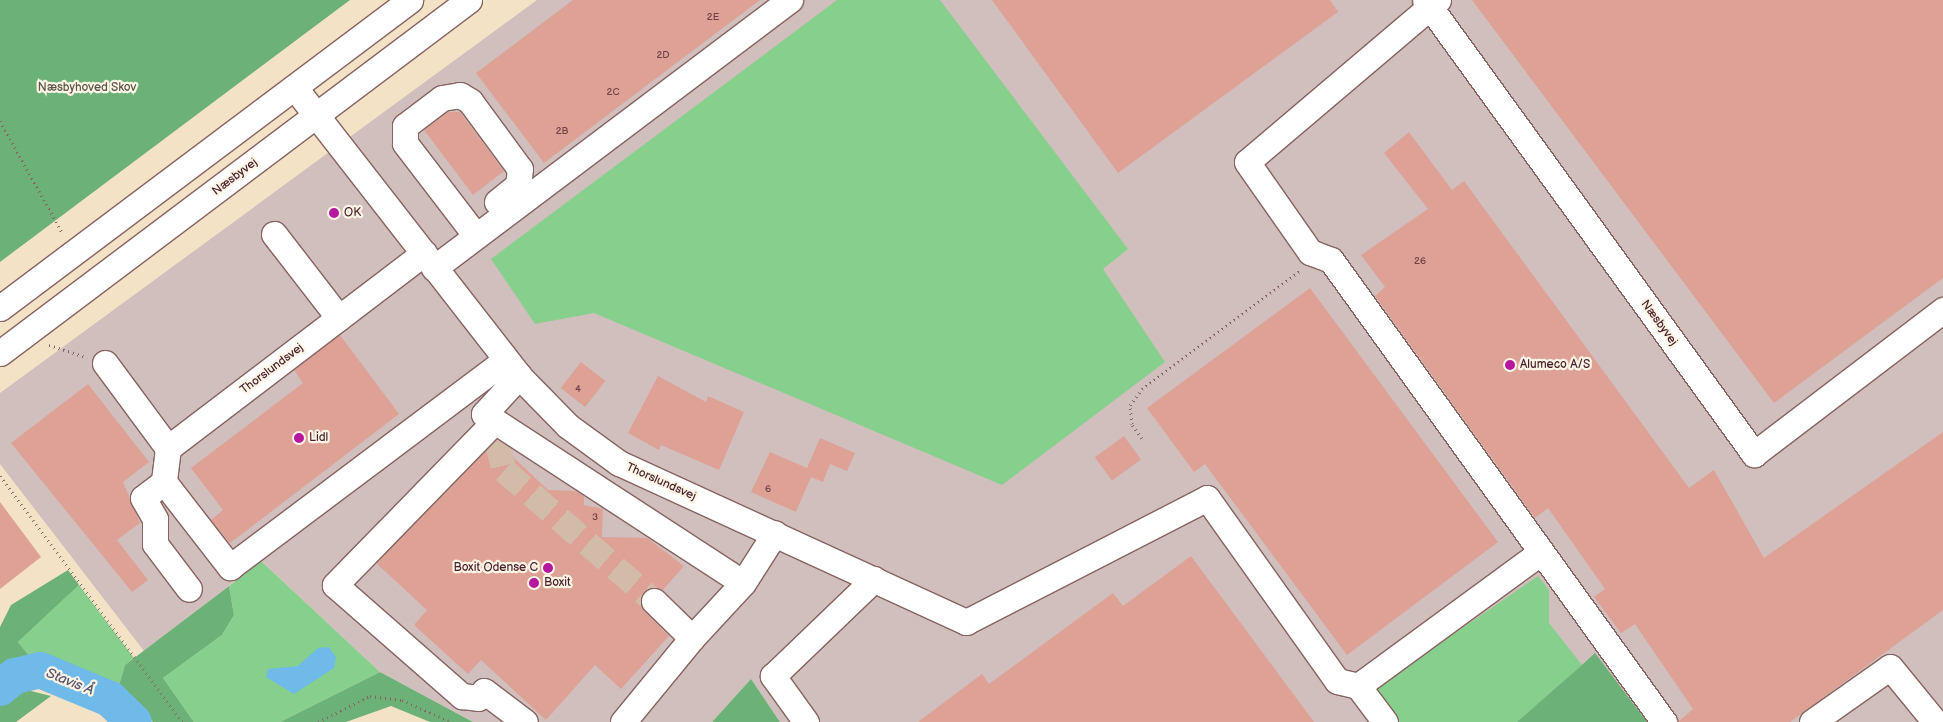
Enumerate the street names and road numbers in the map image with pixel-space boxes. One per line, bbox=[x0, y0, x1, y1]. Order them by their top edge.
street label: Næsbyvej bbox=[210, 155, 260, 199]
street label: Næsbyvej bbox=[1638, 297, 1680, 349]
street label: Thorslundsvej bbox=[238, 341, 306, 397]
street label: Thorslundsvej bbox=[624, 460, 698, 504]

